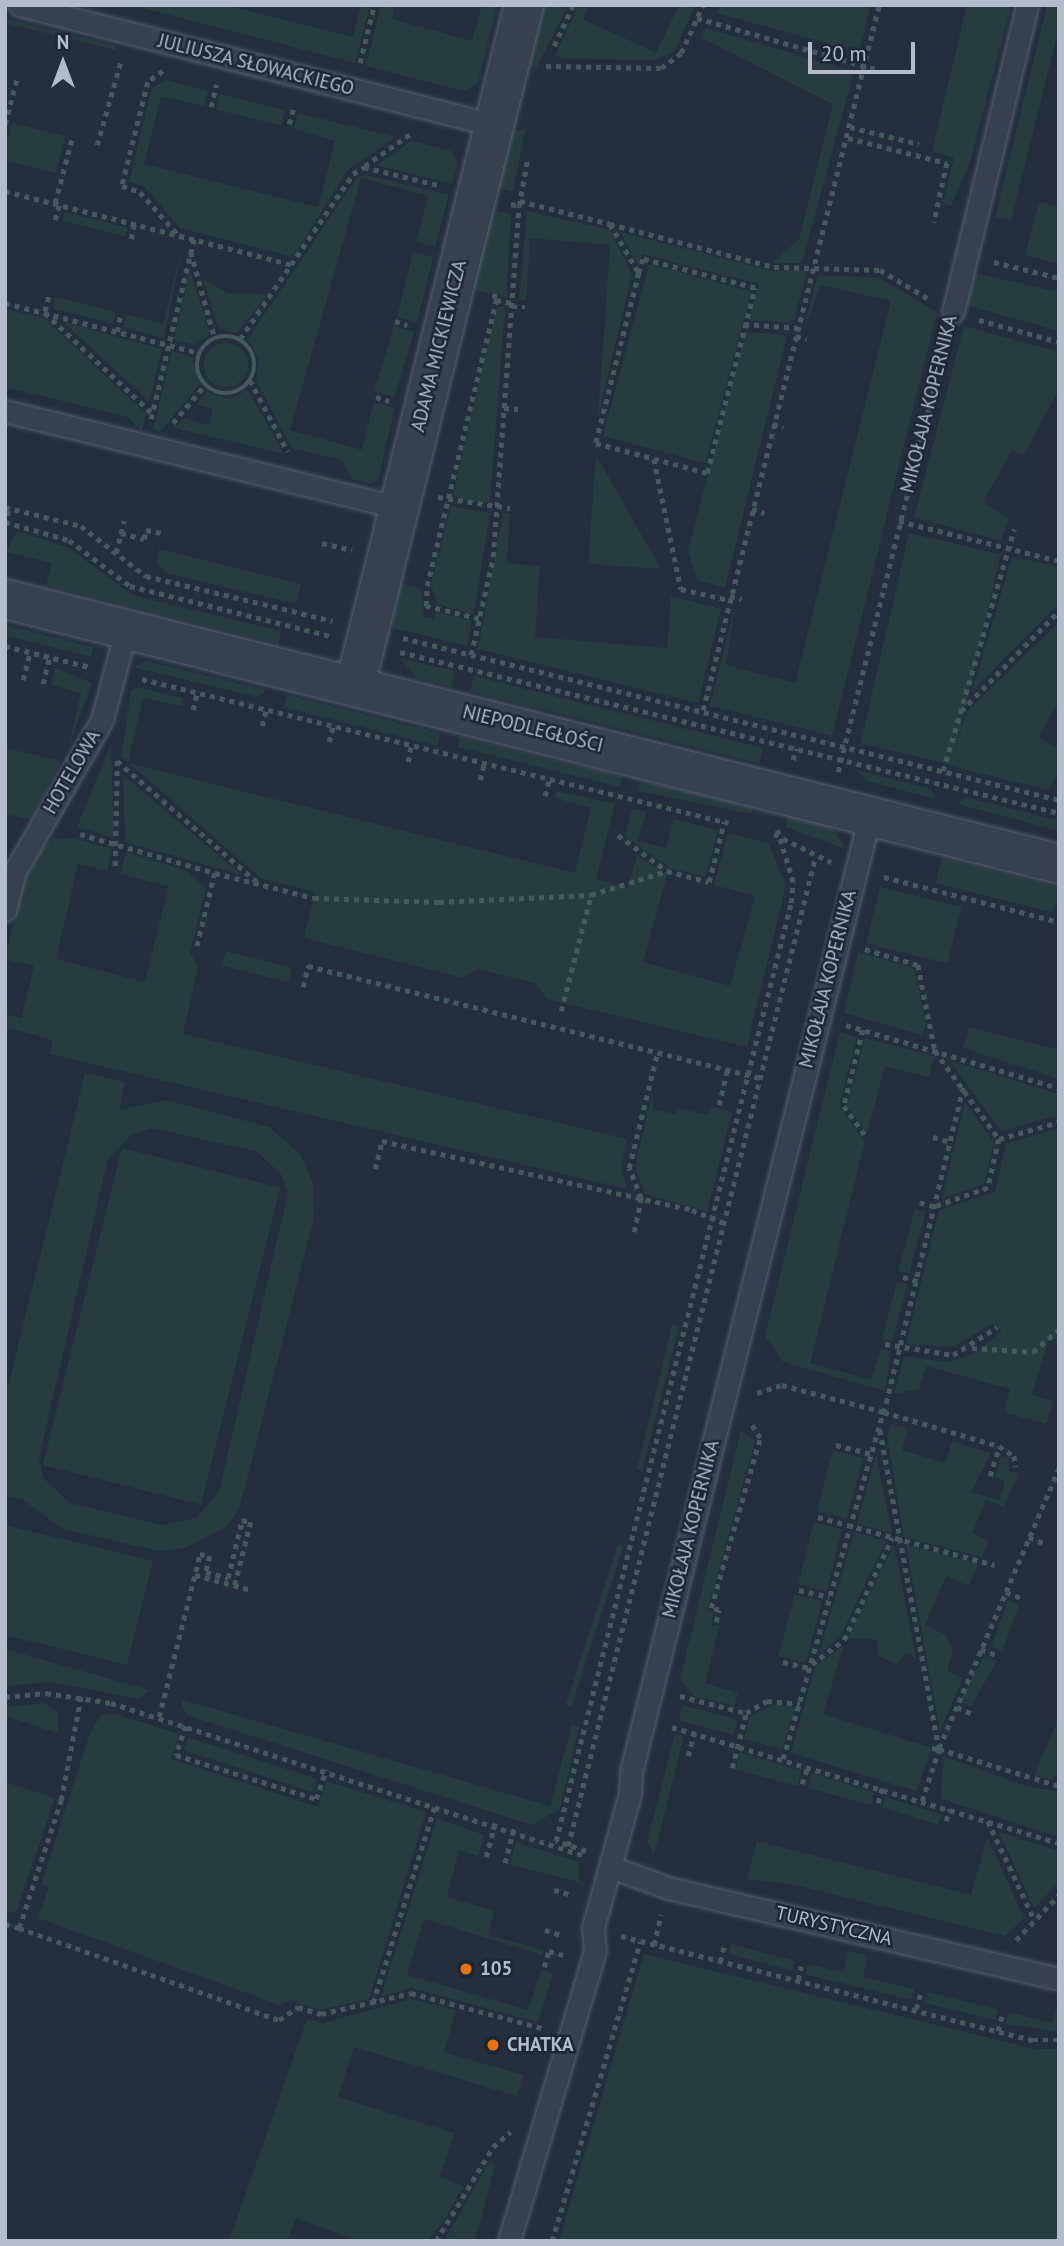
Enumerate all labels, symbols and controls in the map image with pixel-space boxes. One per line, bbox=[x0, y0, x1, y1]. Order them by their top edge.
north arrow bbox=[28, 28, 98, 98]
scale bar bbox=[812, 28, 919, 72]
text: N bbox=[57, 30, 69, 54]
street label: JULIUSZA SŁOWACKIEGO bbox=[155, 30, 357, 100]
text: 20 m bbox=[821, 40, 867, 67]
street label: ADAMA MICKIEWICZA bbox=[407, 257, 471, 435]
street label: MIKOŁAJA KOPERNIKA bbox=[896, 312, 962, 496]
street label: NIEPODLEGŁOŚCI bbox=[460, 701, 606, 757]
street label: HOTELOWA bbox=[39, 726, 105, 818]
street label: MIKOŁAJA KOPERNIKA bbox=[795, 887, 861, 1071]
street label: MIKOŁAJA KOPERNIKA bbox=[658, 1437, 724, 1621]
street label: TURYSTYCZNA bbox=[774, 1902, 894, 1950]
place label: 105 bbox=[480, 1958, 512, 1980]
marker: 105 bbox=[458, 1961, 474, 1977]
place label: CHATKA bbox=[507, 2034, 573, 2056]
marker: CHATKA bbox=[485, 2037, 501, 2053]

